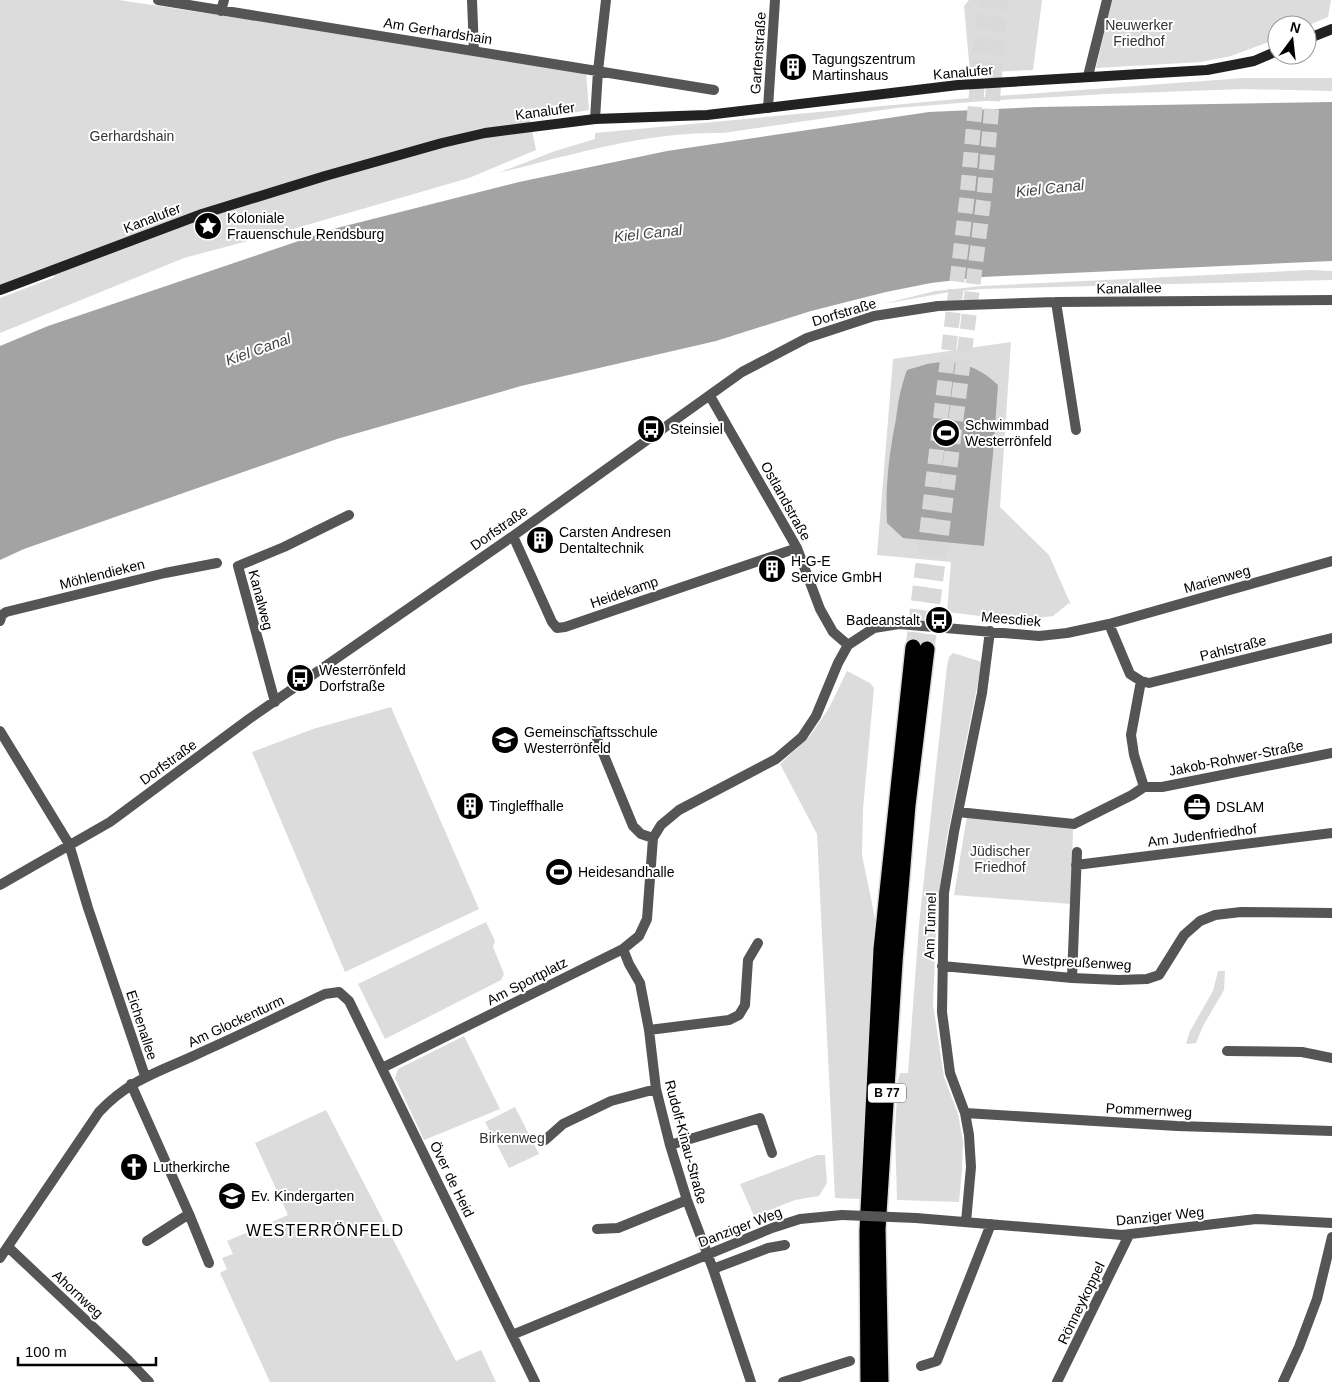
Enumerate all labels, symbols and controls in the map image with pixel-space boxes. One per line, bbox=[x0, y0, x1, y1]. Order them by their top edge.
street label: Gartenstraße bbox=[747, 11, 769, 95]
street label: Am Gerhardshain bbox=[383, 15, 493, 47]
north arrow bbox=[1267, 15, 1317, 65]
park label: Neuwerker Friedhof bbox=[1105, 17, 1173, 49]
text: N bbox=[1288, 18, 1302, 36]
place label: Tagungszentrum Martinshaus bbox=[812, 51, 916, 83]
building icon: Tagungszentrum Martinshaus bbox=[778, 52, 808, 82]
street label: Kanalufer bbox=[932, 61, 994, 83]
street label: Kanalufer bbox=[514, 99, 576, 123]
park label: Gerhardshain bbox=[90, 128, 174, 144]
water label: Kiel Canal bbox=[1015, 176, 1086, 200]
street label: Kanalufer bbox=[121, 200, 183, 236]
place label: Koloniale Frauenschule Rendsburg bbox=[227, 210, 384, 242]
place icon: Koloniale Frauenschule Rendsburg bbox=[193, 211, 223, 241]
water label: Kiel Canal bbox=[613, 221, 684, 245]
street label: Kanalallee bbox=[1096, 279, 1162, 297]
street label: Dorfstraße bbox=[810, 295, 878, 329]
water label: Kiel Canal bbox=[223, 329, 294, 369]
bus stop icon: Steinsiel bbox=[636, 414, 666, 444]
place label: Schwimmbad Westerrönfeld bbox=[965, 417, 1052, 449]
sports icon: Schwimmbad Westerrönfeld bbox=[931, 418, 961, 448]
place label: Steinsiel bbox=[670, 421, 723, 437]
street label: Ostlandstraße bbox=[758, 459, 814, 544]
street label: Dorfstraße bbox=[467, 502, 531, 554]
place label: Carsten Andresen Dentaltechnik bbox=[559, 524, 671, 556]
building icon: Carsten Andresen Dentaltechnik bbox=[525, 525, 555, 555]
place label: H-G-E Service GmbH bbox=[791, 553, 882, 585]
building icon: H-G-E Service GmbH bbox=[757, 554, 787, 584]
street label: Möhlendieken bbox=[58, 556, 146, 592]
street label: Marienweg bbox=[1182, 562, 1252, 596]
street label: Kanalweg bbox=[245, 568, 277, 632]
street label: Heidekamp bbox=[588, 573, 660, 611]
bus stop icon: Badeanstalt bbox=[924, 605, 954, 635]
street label: Meesdiek bbox=[980, 608, 1043, 630]
place label: Badeanstalt bbox=[846, 612, 920, 628]
street label: Pahlstraße bbox=[1198, 632, 1268, 664]
place label: Westerrönfeld Dorfstraße bbox=[319, 662, 406, 694]
bus stop icon: Westerrönfeld Dorfstraße bbox=[285, 663, 315, 693]
place label: Gemeinschaftsschule Westerrönfeld bbox=[524, 724, 658, 756]
school or university icon: Gemeinschaftsschule Westerrönfeld bbox=[490, 725, 520, 755]
street label: Dorfstraße bbox=[137, 736, 200, 788]
street label: Jakob-Rohwer-Straße bbox=[1167, 737, 1305, 779]
building icon: Tingleffhalle bbox=[455, 791, 485, 821]
office icon: DSLAM bbox=[1182, 792, 1212, 822]
place label: Tingleffhalle bbox=[489, 798, 564, 814]
place label: DSLAM bbox=[1216, 799, 1264, 815]
street label: Am Judenfriedhof bbox=[1147, 820, 1258, 850]
park label: Jüdischer Friedhof bbox=[970, 843, 1030, 875]
sports icon: Heidesandhalle bbox=[544, 857, 574, 887]
place label: Heidesandhalle bbox=[578, 864, 675, 880]
street label: Am Tunnel bbox=[921, 892, 939, 960]
street label: Westpreußenweg bbox=[1022, 951, 1132, 973]
street label: Am Sportplatz bbox=[484, 954, 570, 1008]
street label: Eichenallee bbox=[123, 988, 161, 1062]
street label: Am Glockenturm bbox=[185, 992, 287, 1050]
street label: Rudolf-Kinau-Straße bbox=[662, 1078, 710, 1206]
road number: B 77 bbox=[868, 1084, 906, 1102]
street label: Pommernweg bbox=[1105, 1100, 1193, 1120]
park label: Birkenweg bbox=[479, 1130, 545, 1146]
street label: Över de Heid bbox=[427, 1138, 478, 1220]
church icon: Lutherkirche bbox=[119, 1152, 149, 1182]
place label: Lutherkirche bbox=[153, 1159, 230, 1175]
school or university icon: Ev. Kindergarten bbox=[217, 1181, 247, 1211]
place label: Ev. Kindergarten bbox=[251, 1188, 354, 1204]
street label: Danziger Weg bbox=[1115, 1203, 1205, 1229]
street label: Danziger Weg bbox=[696, 1204, 784, 1250]
district label: WESTERRÖNFELD bbox=[246, 1222, 404, 1239]
street label: Rönneykoppel bbox=[1054, 1259, 1108, 1347]
street label: Ahornweg bbox=[49, 1267, 107, 1321]
scale bar bbox=[18, 1334, 155, 1366]
text: 100 m bbox=[25, 1343, 67, 1360]

